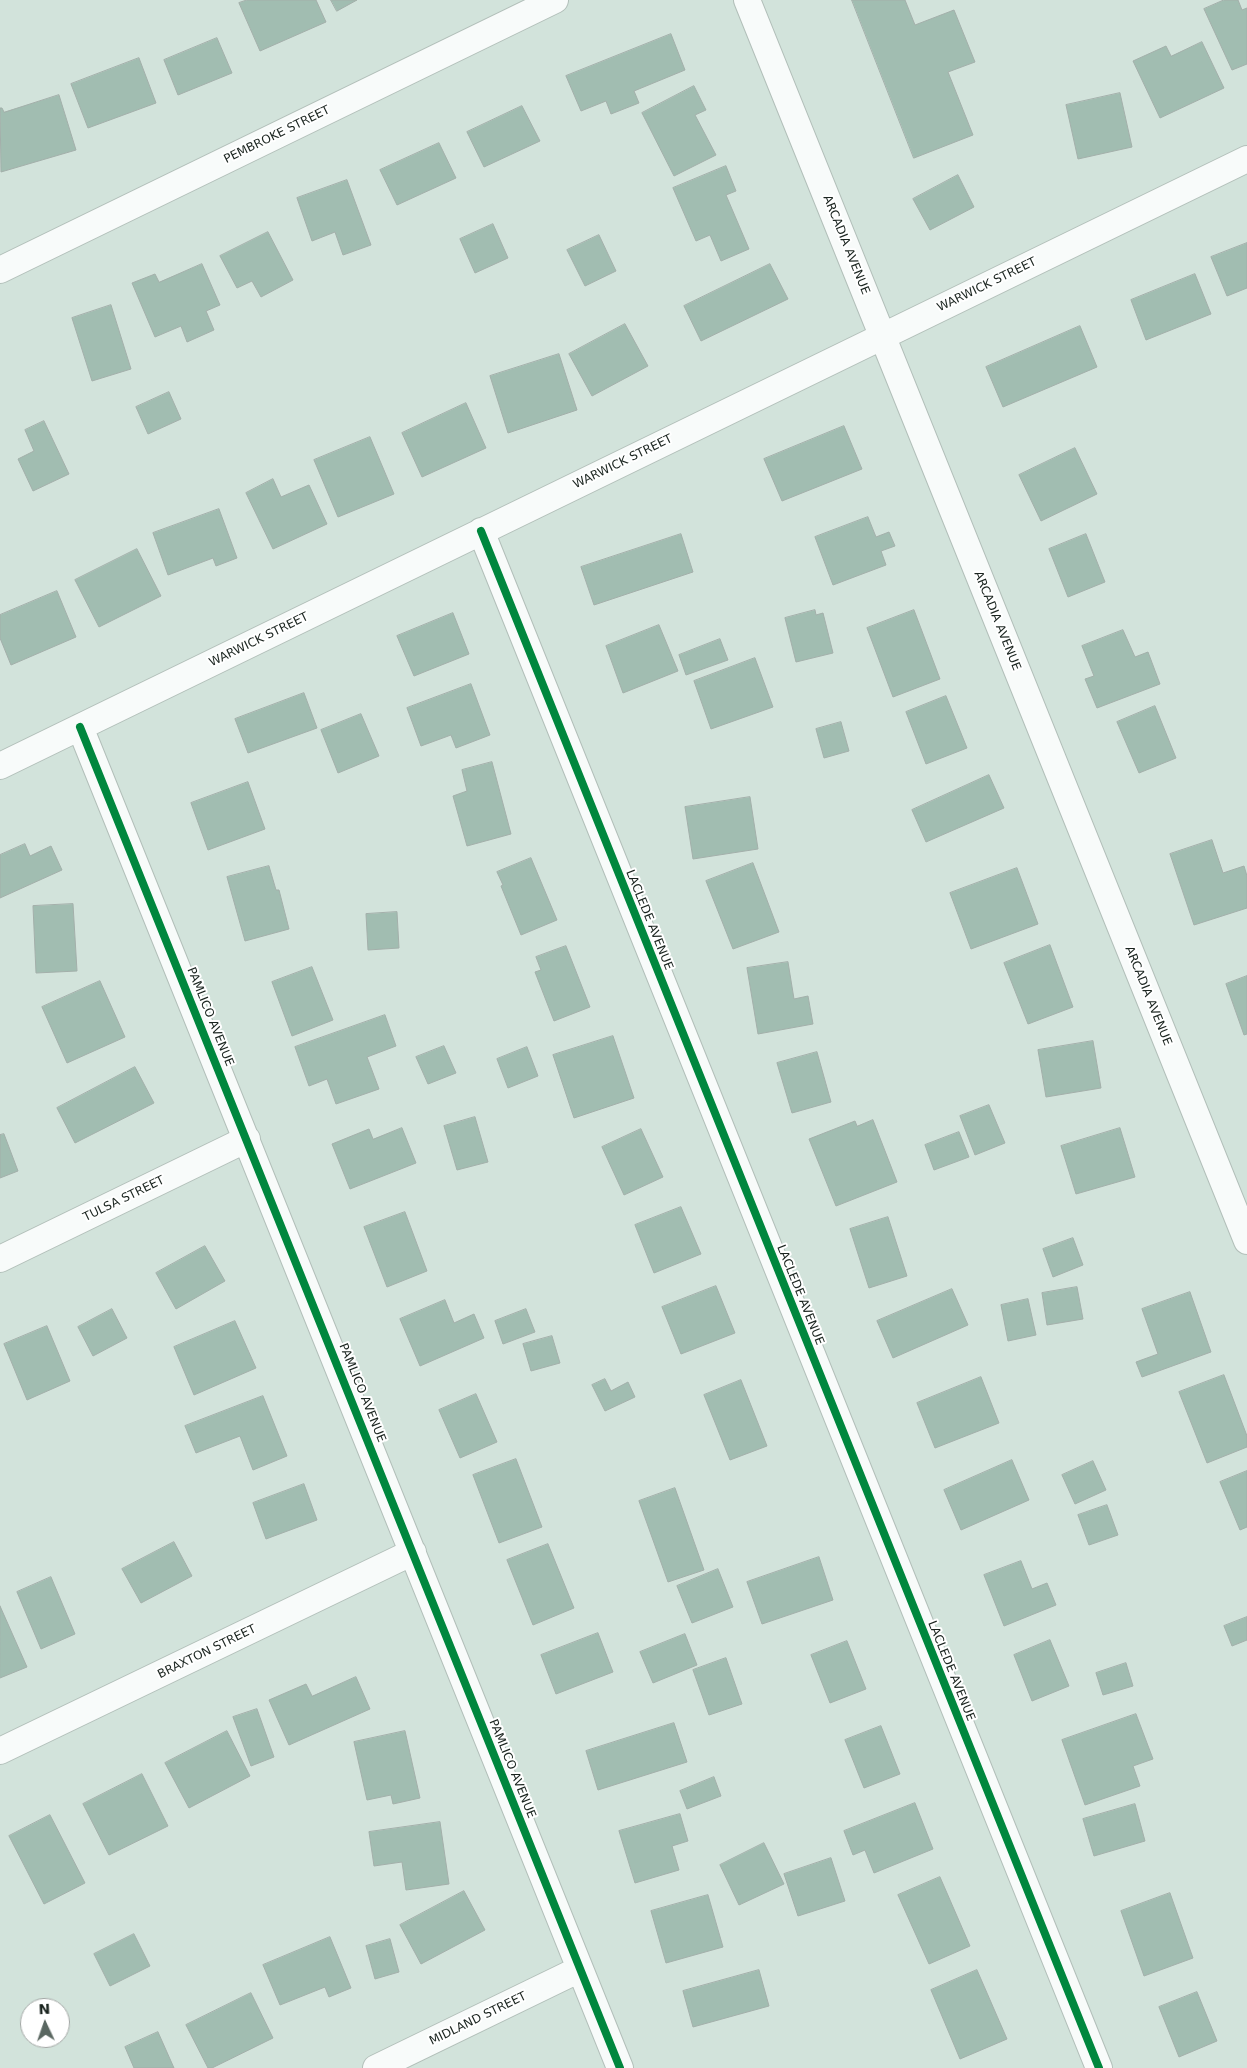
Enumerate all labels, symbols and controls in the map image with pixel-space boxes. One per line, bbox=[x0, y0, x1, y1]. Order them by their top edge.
street label: PEMBROKE STREET bbox=[222, 103, 332, 167]
street label: ARCADIA AVENUE bbox=[819, 193, 873, 297]
street label: WARWICK STREET bbox=[935, 255, 1039, 315]
street label: WARWICK STREET bbox=[571, 432, 675, 492]
street label: ARCADIA AVENUE bbox=[970, 569, 1024, 673]
street label: WARWICK STREET bbox=[207, 610, 311, 670]
street label: LACLEDE AVENUE bbox=[622, 868, 676, 972]
street label: ARCADIA AVENUE bbox=[1121, 944, 1175, 1048]
street label: PAMLICO AVENUE bbox=[184, 965, 236, 1069]
street label: TULSA STREET bbox=[81, 1173, 167, 1225]
street label: LACLEDE AVENUE bbox=[773, 1243, 827, 1347]
street label: PAMLICO AVENUE bbox=[336, 1341, 388, 1445]
street label: LACLEDE AVENUE bbox=[924, 1619, 978, 1723]
street label: BRAXTON STREET bbox=[155, 1622, 259, 1682]
street label: PAMLICO AVENUE bbox=[486, 1717, 538, 1821]
street label: MIDLAND STREET bbox=[427, 1989, 529, 2049]
north arrow bbox=[20, 1998, 70, 2048]
text: N bbox=[38, 2001, 51, 2017]

